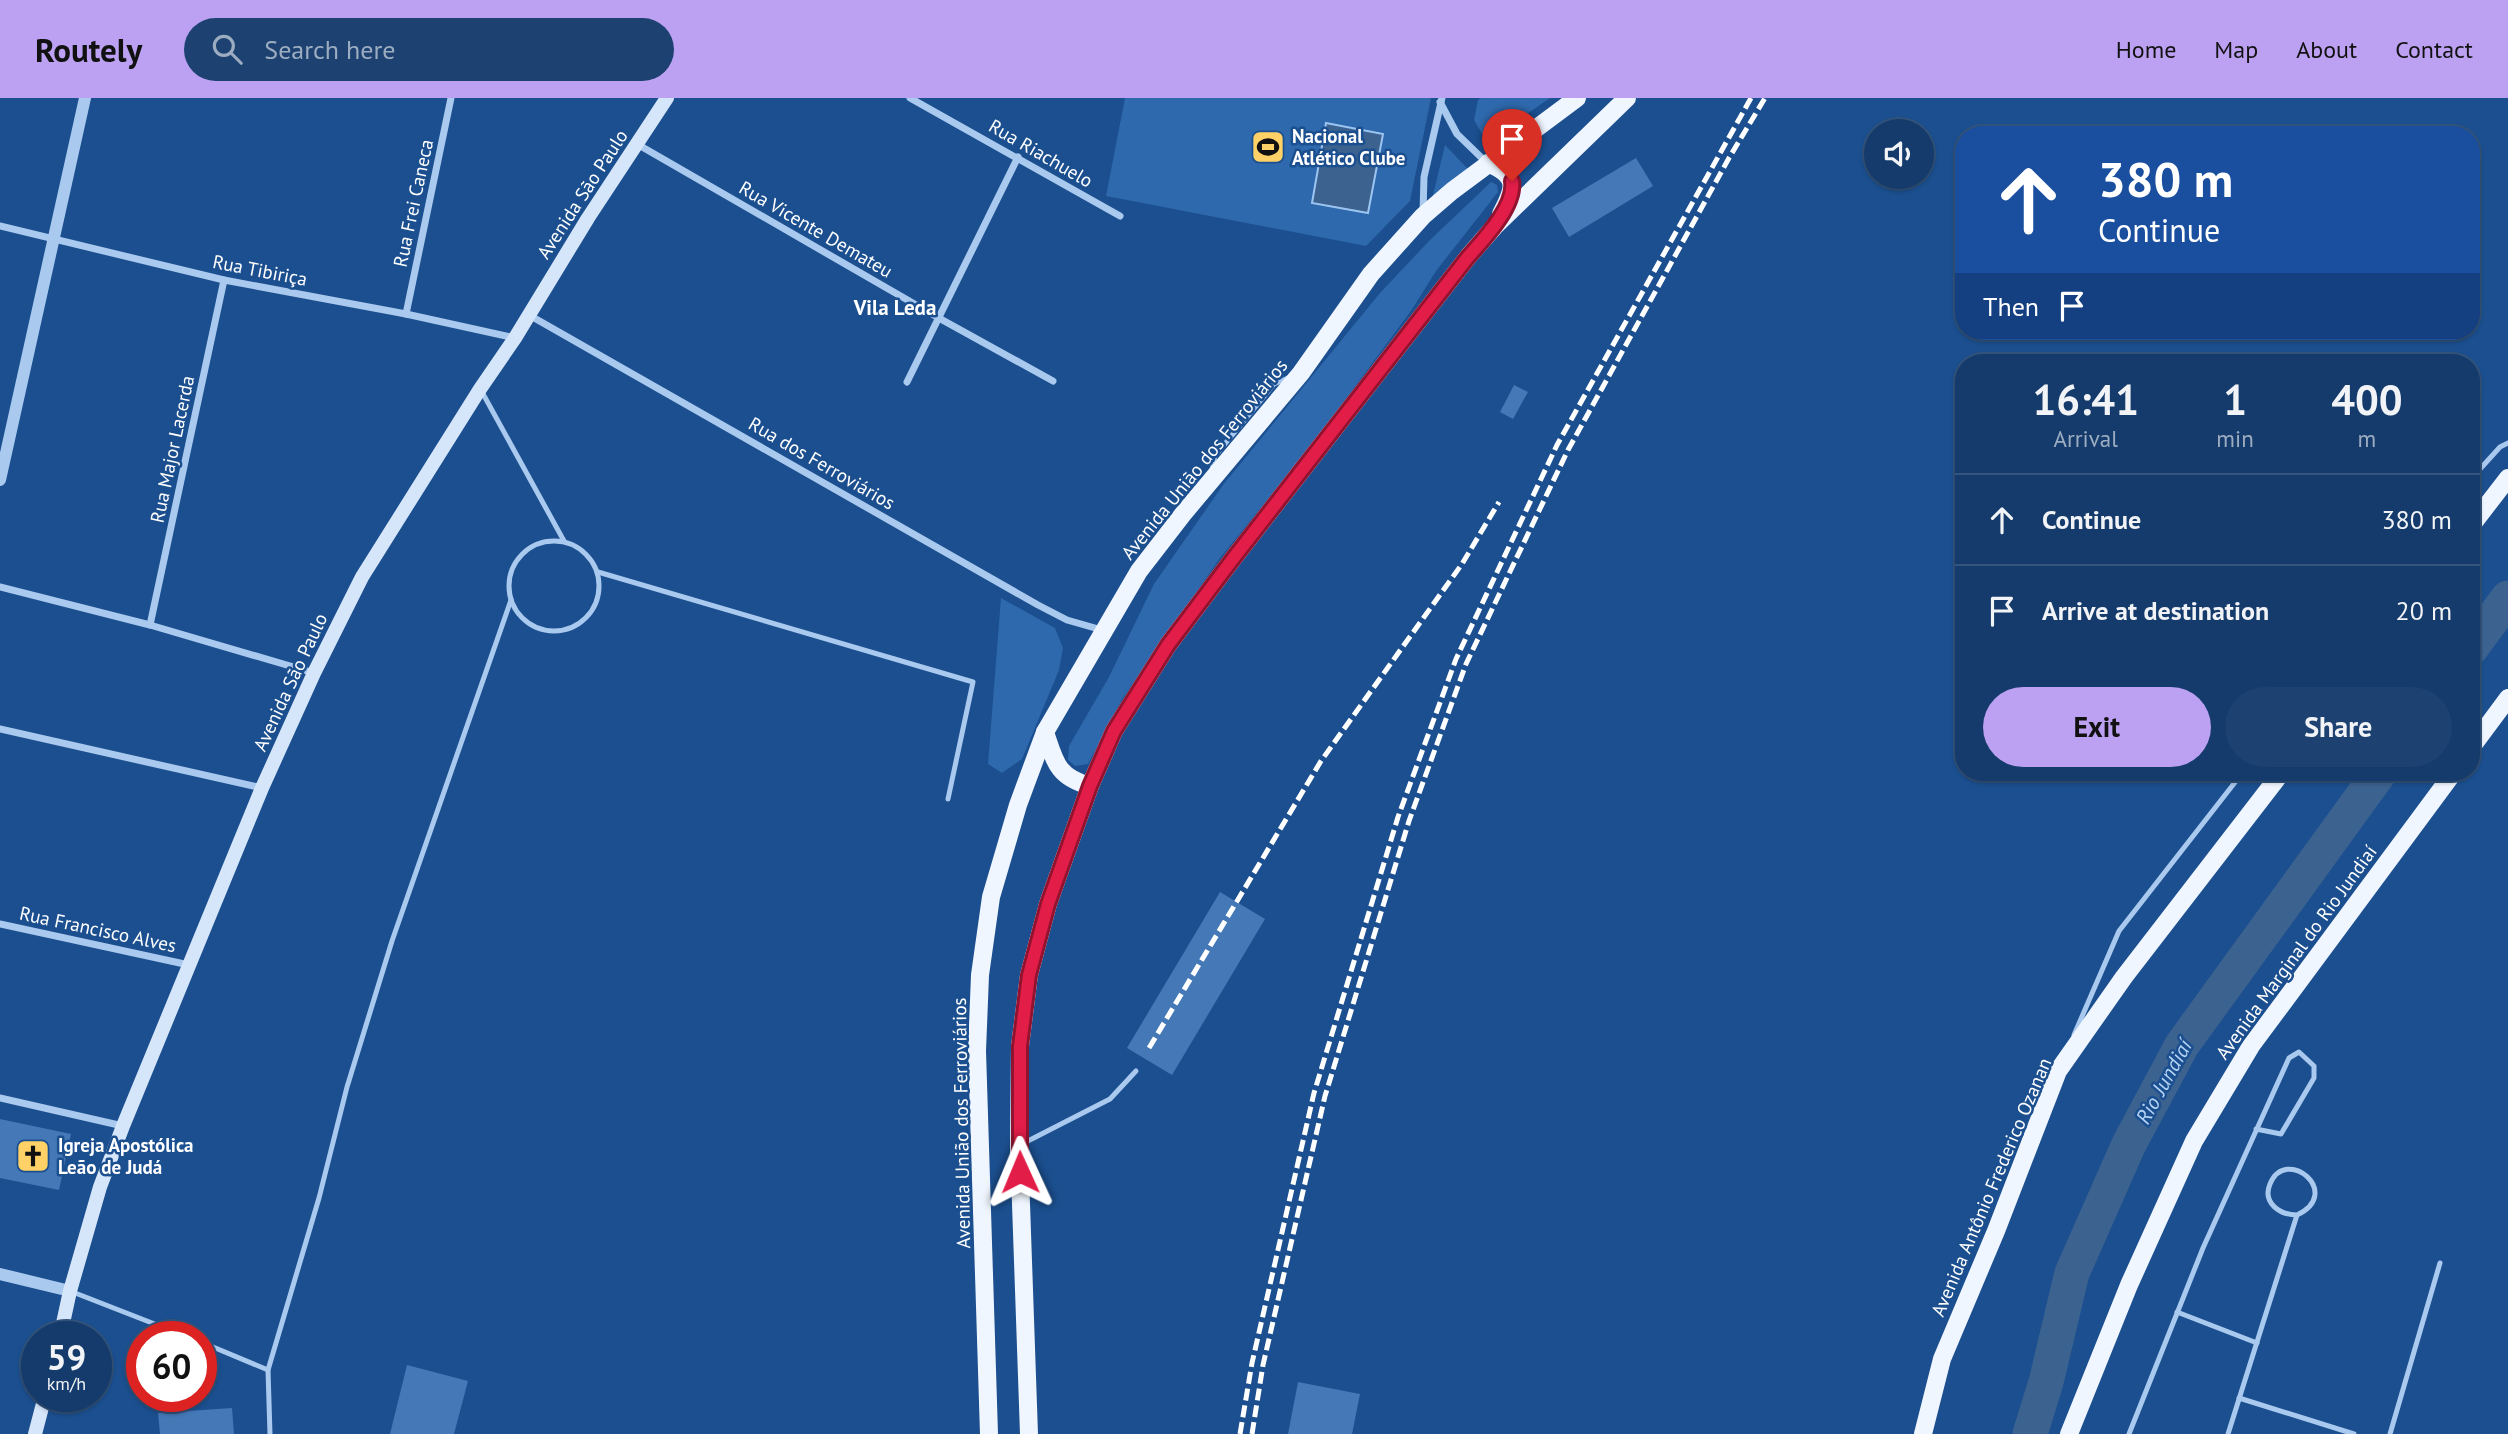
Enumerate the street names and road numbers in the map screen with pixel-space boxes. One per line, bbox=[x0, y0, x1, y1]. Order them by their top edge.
street label: Rua Riachuelo bbox=[985, 114, 1097, 192]
street label: Avenida São Paulo bbox=[531, 125, 633, 263]
street label: Rua Frei Caneca bbox=[388, 137, 438, 269]
street label: Rua Vicente Demateu bbox=[735, 175, 897, 283]
street label: Rua Tibiriça bbox=[211, 249, 309, 291]
street label: Avenida União dos Ferroviários bbox=[1116, 354, 1292, 564]
street label: Rua Major Lacerda bbox=[145, 373, 199, 525]
street label: Rua dos Ferroviários bbox=[745, 411, 899, 515]
street label: Avenida São Paulo bbox=[248, 609, 332, 755]
street label: Avenida Marginal do Rio Jundiaí bbox=[2210, 840, 2382, 1064]
street label: Rua Francisco Alves bbox=[17, 901, 179, 957]
street label: Avenida União dos Ferroviários bbox=[947, 997, 975, 1249]
street label: Avenida Antônio Frederico Ozanan bbox=[1925, 1054, 2057, 1320]

